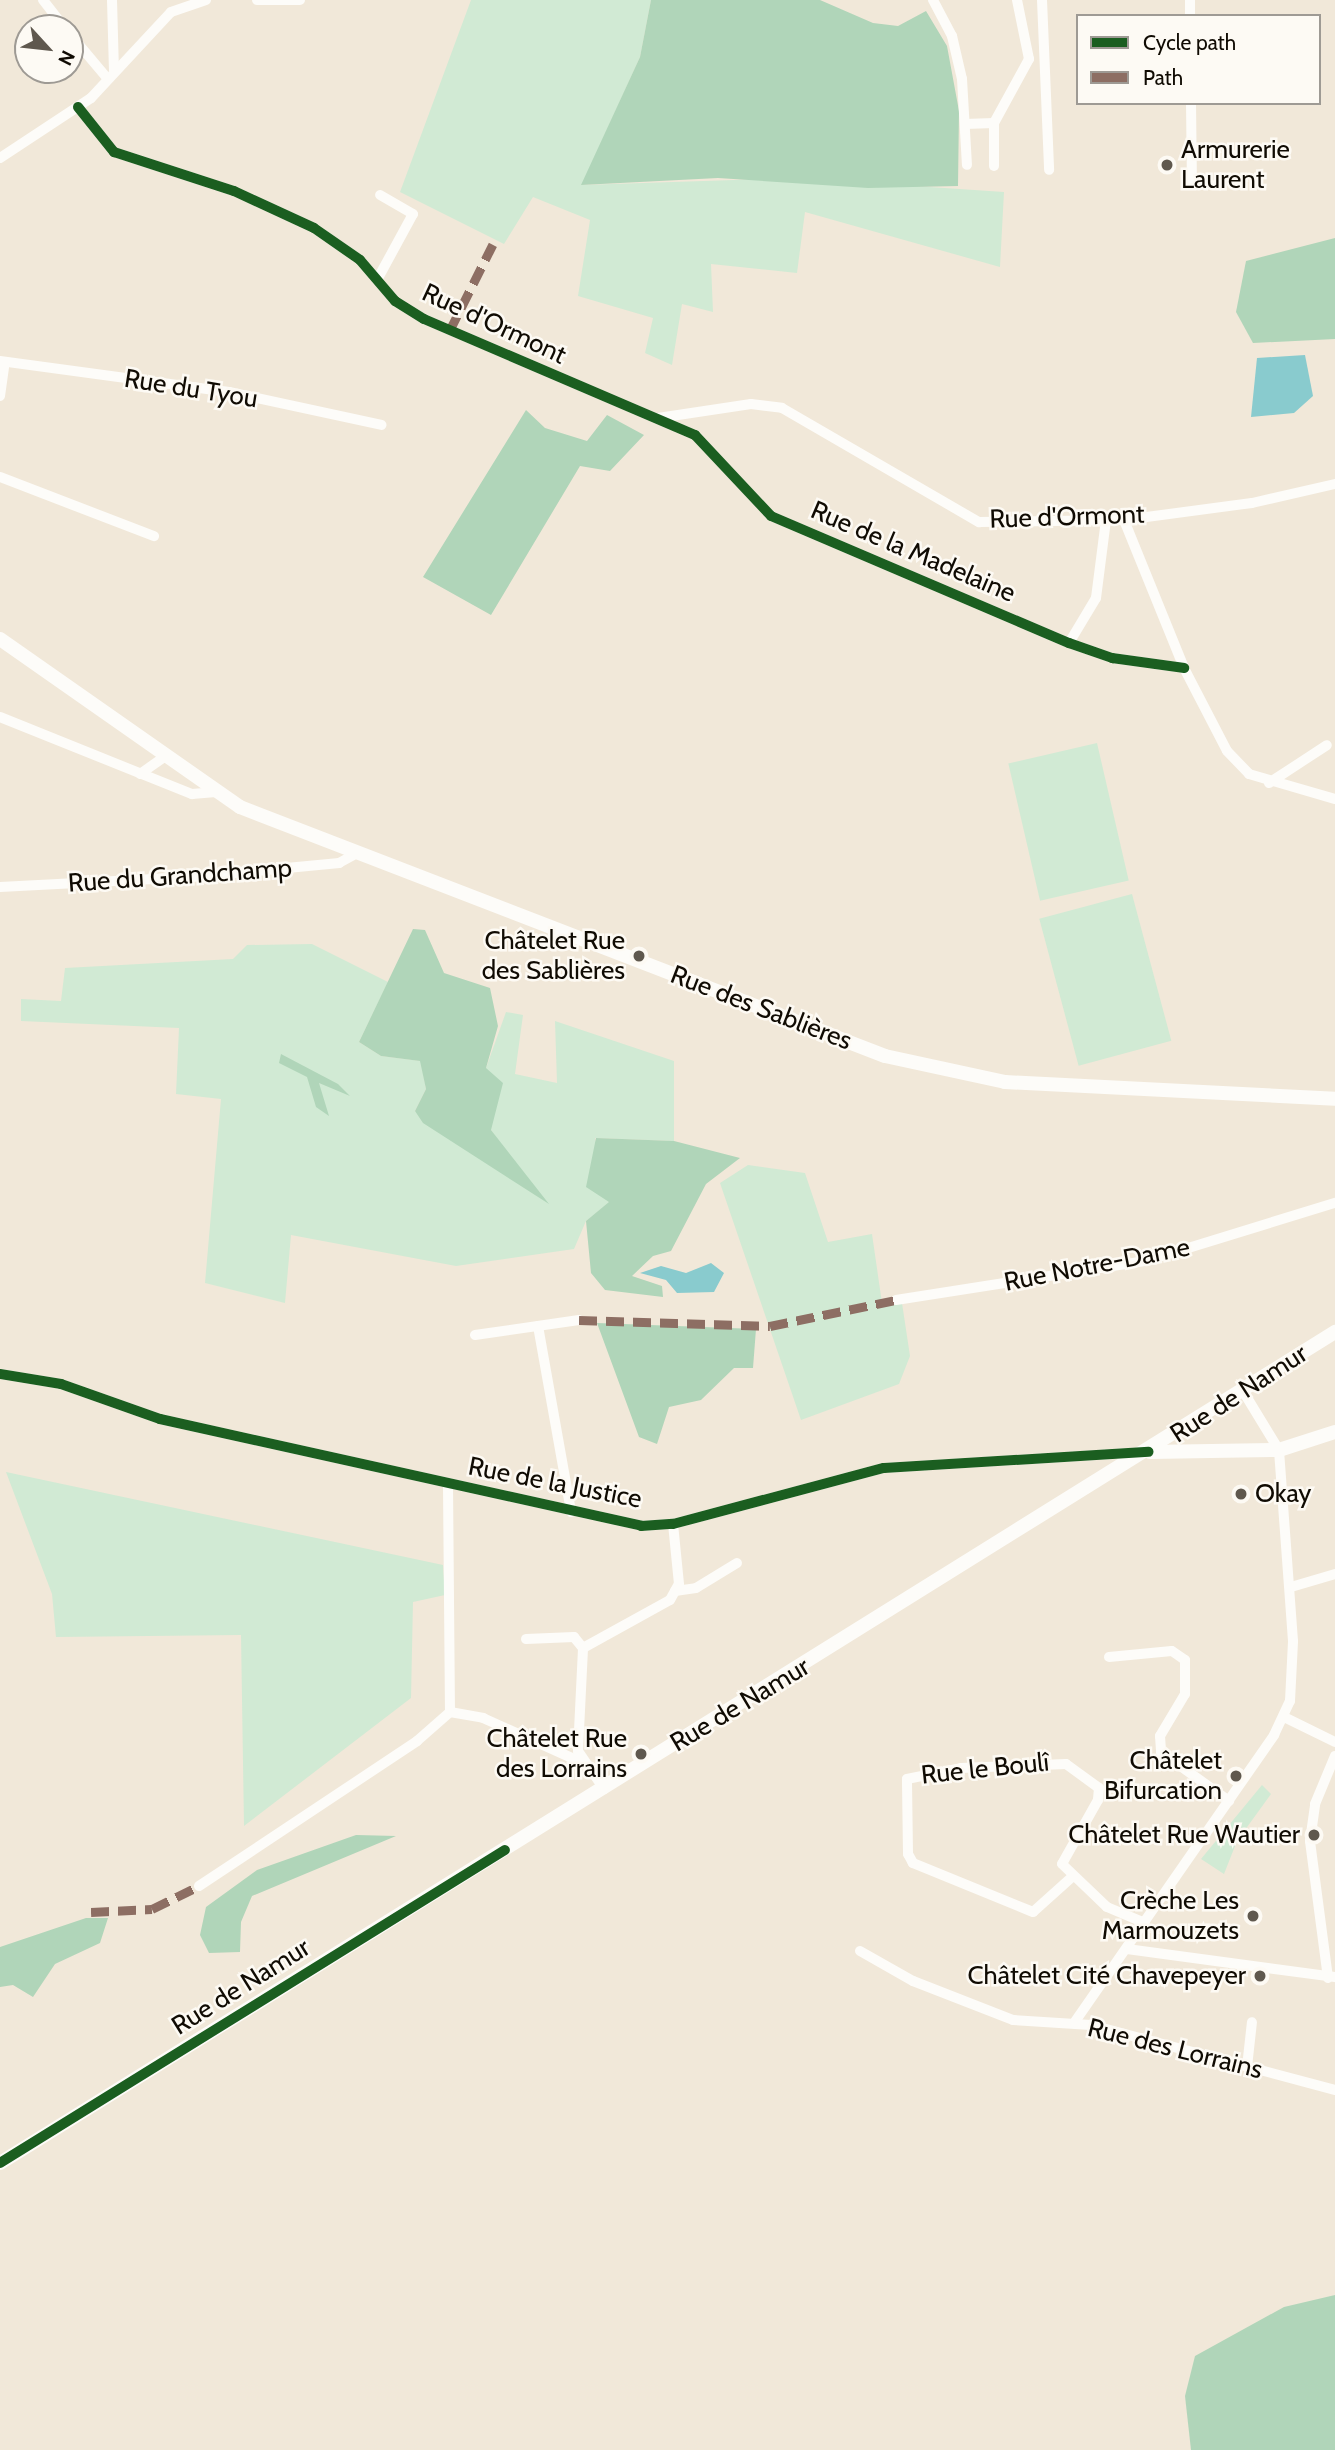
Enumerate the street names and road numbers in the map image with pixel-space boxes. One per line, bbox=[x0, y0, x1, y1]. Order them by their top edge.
street label: Rue d'Ormont bbox=[417, 277, 571, 371]
street label: Rue du Tyou bbox=[122, 363, 260, 415]
street label: Rue de la Madelaine bbox=[806, 495, 1020, 609]
street label: Rue d'Ormont bbox=[989, 499, 1145, 535]
street label: Rue du Grandchamp bbox=[67, 853, 293, 899]
street label: Rue des Sablières bbox=[666, 959, 856, 1057]
street label: Rue Notre-Dame bbox=[1002, 1232, 1192, 1298]
street label: Rue de Namur bbox=[1165, 1338, 1313, 1450]
street label: Rue de la Justice bbox=[466, 1451, 644, 1515]
street label: Rue de Namur bbox=[665, 1651, 815, 1759]
street label: Rue le Boulî bbox=[920, 1747, 1050, 1791]
street label: Rue de Namur bbox=[166, 1932, 316, 2042]
street label: Rue des Lorrains bbox=[1084, 2012, 1266, 2086]

